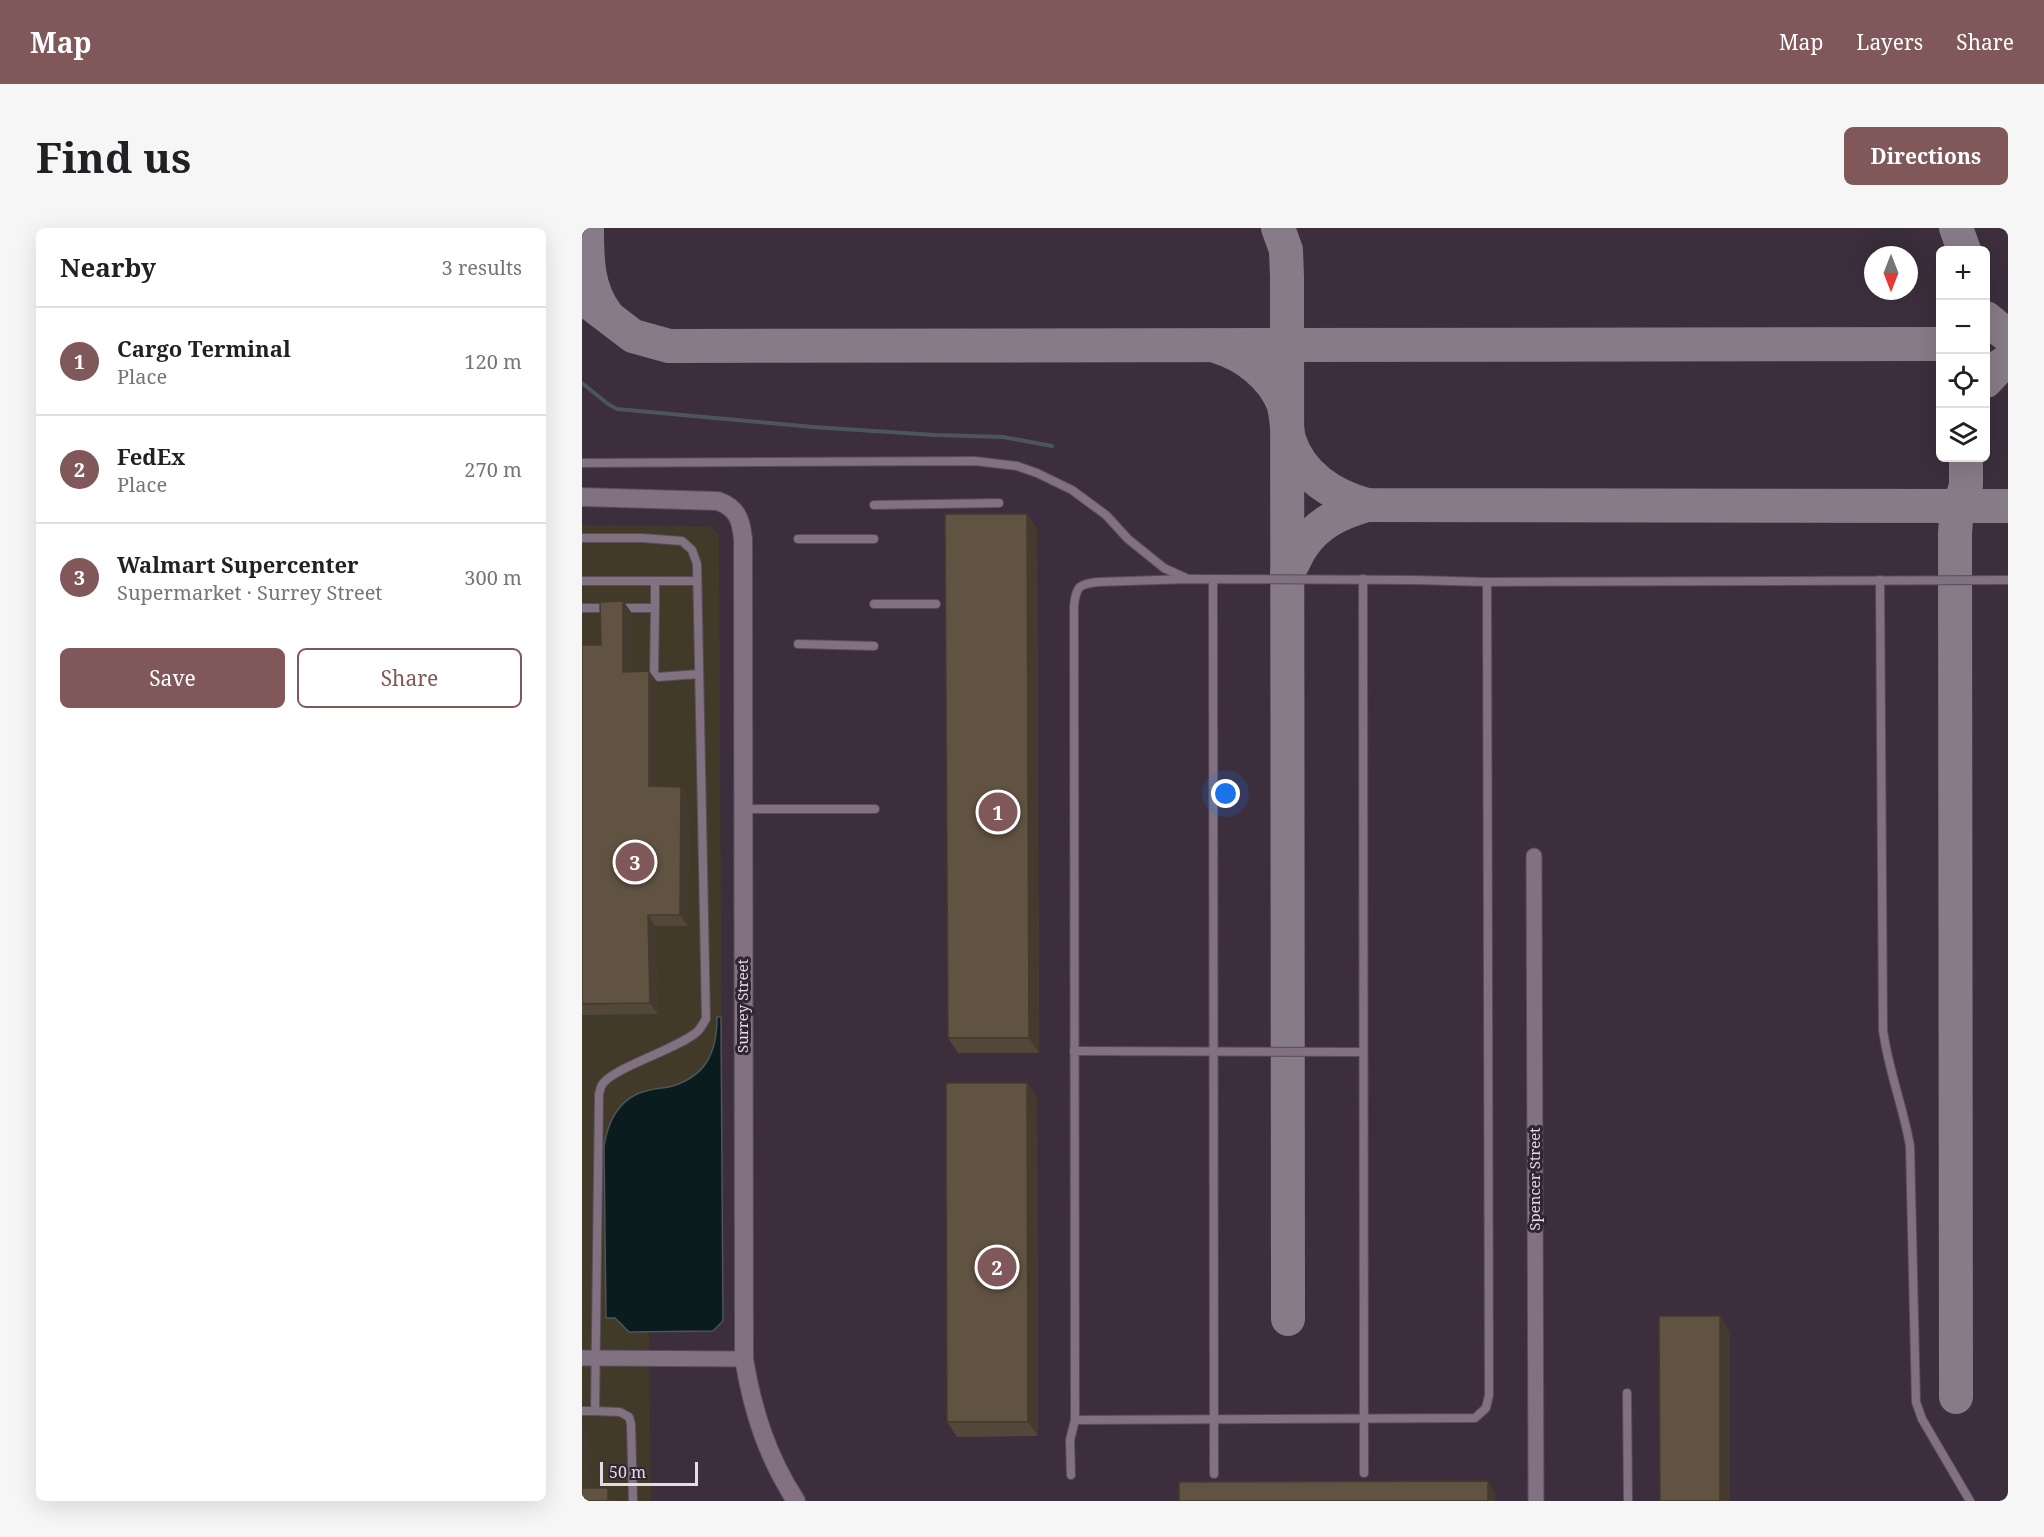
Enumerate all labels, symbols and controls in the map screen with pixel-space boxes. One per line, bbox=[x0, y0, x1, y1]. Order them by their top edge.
text: Map bbox=[30, 23, 92, 61]
text: Map bbox=[1779, 28, 1823, 56]
text: Layers bbox=[1856, 28, 1923, 56]
text: Share bbox=[1956, 28, 2014, 56]
button: Directions bbox=[1844, 127, 2008, 185]
text: Find us bbox=[36, 128, 191, 185]
north arrow bbox=[1864, 246, 1918, 300]
map controls bbox=[1936, 246, 1990, 462]
button: + bbox=[1936, 246, 1990, 300]
text: Nearby bbox=[60, 249, 156, 285]
text: 3 results bbox=[442, 254, 522, 281]
button: − bbox=[1936, 300, 1990, 354]
text: Cargo Terminal bbox=[117, 333, 291, 363]
text: 1 bbox=[74, 348, 85, 375]
text: 120 m bbox=[464, 348, 522, 375]
button: locate bbox=[1936, 354, 1990, 408]
text: Place bbox=[117, 363, 167, 390]
button: layers bbox=[1936, 408, 1990, 462]
text: FedEx bbox=[117, 441, 185, 471]
text: 2 bbox=[74, 456, 85, 483]
text: 270 m bbox=[464, 456, 522, 483]
text: Place bbox=[117, 471, 167, 498]
text: Walmart Supercenter bbox=[117, 549, 359, 579]
text: 3 bbox=[74, 564, 85, 591]
text: 300 m bbox=[464, 564, 522, 591]
text: Supermarket · Surrey Street bbox=[117, 579, 382, 606]
button: Save bbox=[60, 648, 285, 708]
button: Share bbox=[297, 648, 522, 708]
your location bbox=[1211, 779, 1240, 808]
pin: 1 bbox=[978, 790, 1018, 834]
pin: 3 bbox=[616, 840, 654, 884]
street label: Surrey Street bbox=[732, 959, 752, 1053]
street label: Spencer Street bbox=[1524, 1127, 1544, 1231]
pin: 2 bbox=[978, 1244, 1016, 1290]
scale bar bbox=[600, 1459, 698, 1486]
text: 50 m bbox=[609, 1461, 646, 1483]

